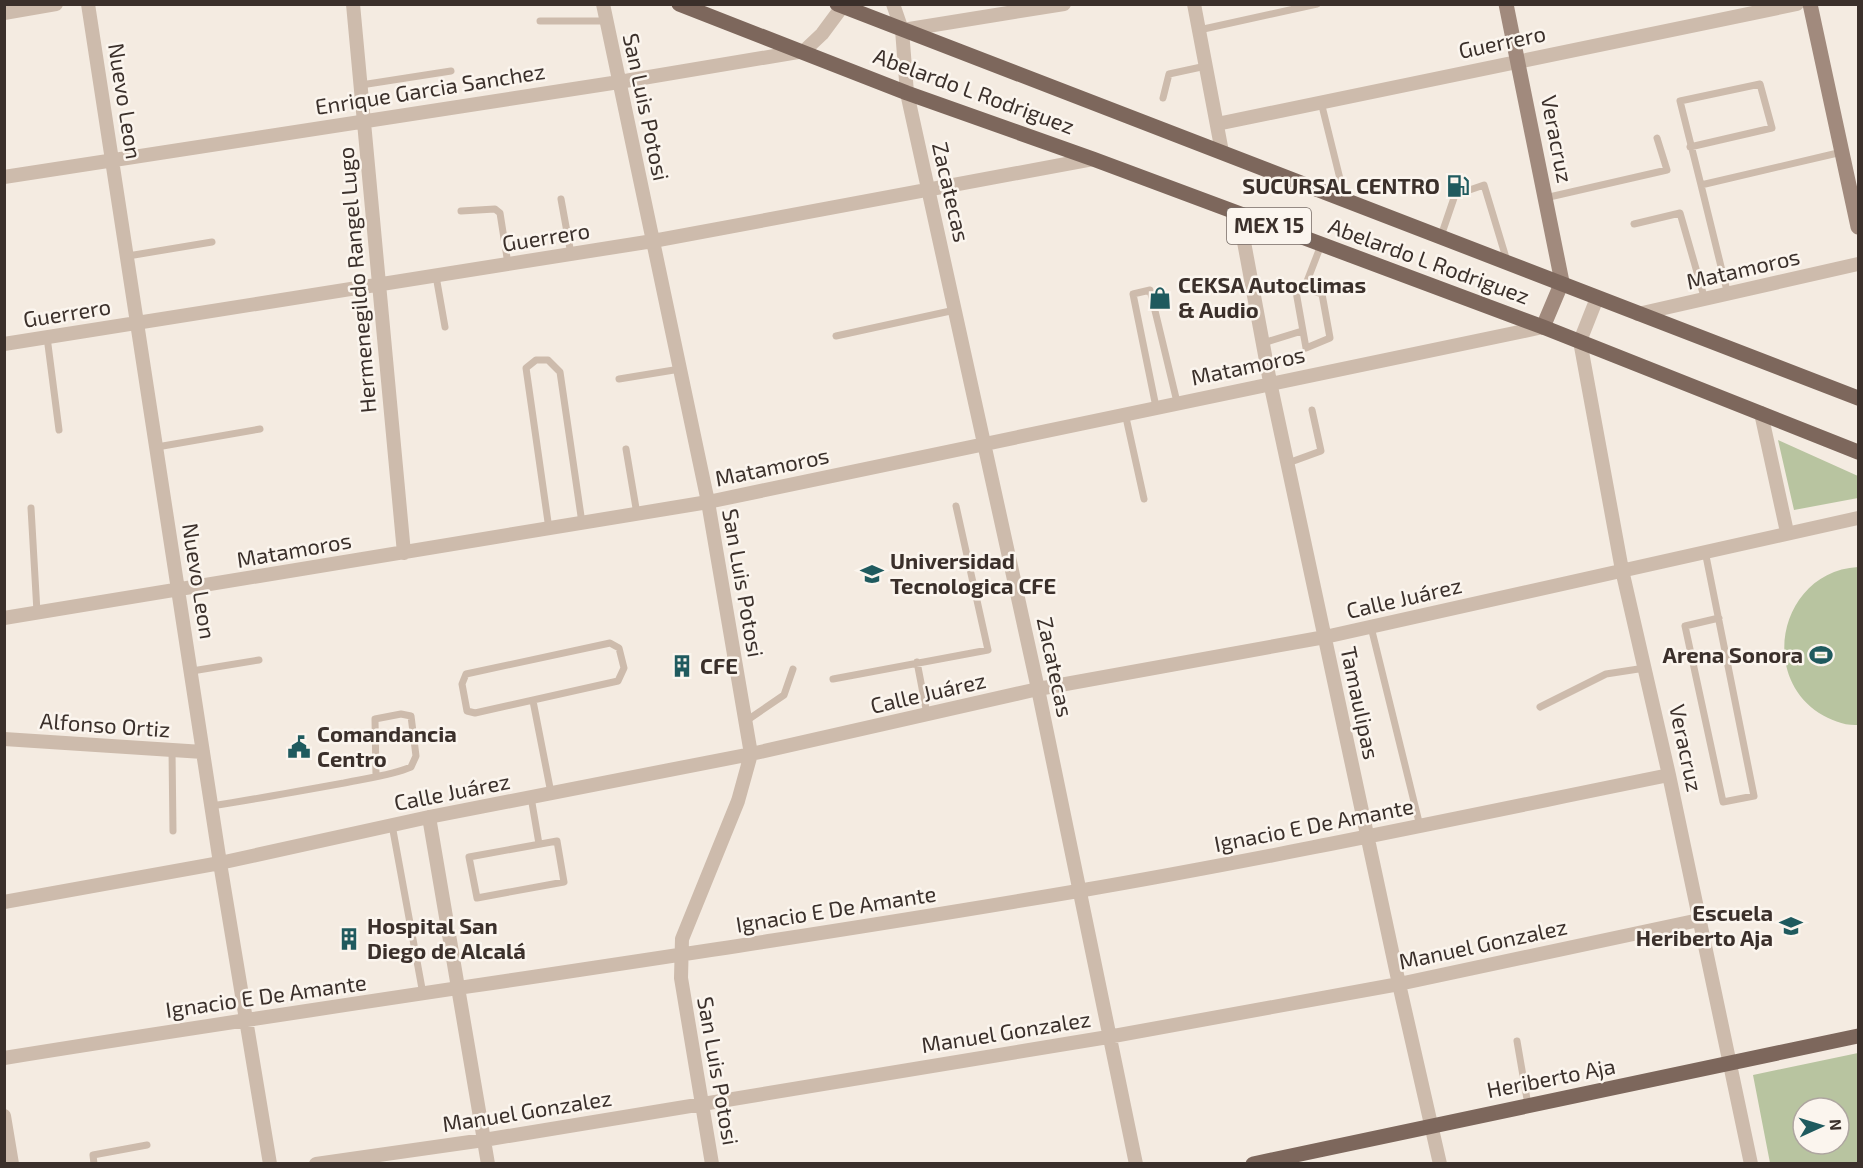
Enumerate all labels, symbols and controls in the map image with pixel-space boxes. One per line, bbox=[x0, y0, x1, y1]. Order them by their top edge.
street label: Guerrero bbox=[1456, 19, 1548, 63]
street label: San Luis Potosi bbox=[619, 31, 675, 183]
street label: Nuevo Leon bbox=[104, 41, 148, 161]
street label: Abelardo L Rodriguez bbox=[870, 42, 1078, 138]
street label: Enrique Garcia Sanchez bbox=[313, 57, 547, 119]
street label: Veracruz bbox=[1537, 93, 1579, 185]
street label: Zacatecas bbox=[928, 139, 976, 244]
street label: Hermenegildo Rangel Lugo bbox=[331, 146, 381, 414]
place label: SUCURSAL CENTRO bbox=[1242, 172, 1440, 198]
fuel station icon: SUCURSAL CENTRO bbox=[1445, 173, 1471, 199]
road number: MEX 15 bbox=[1227, 208, 1311, 244]
street label: Abelardo L Rodriguez bbox=[1325, 212, 1533, 308]
street label: Guerrero bbox=[500, 216, 592, 256]
street label: Matamoros bbox=[1683, 242, 1802, 294]
place label: CEKSA Autoclimas & Audio bbox=[1178, 271, 1366, 322]
shop icon: CEKSA Autoclimas & Audio bbox=[1147, 285, 1173, 311]
street label: Guerrero bbox=[21, 292, 113, 332]
street label: Matamoros bbox=[1188, 340, 1307, 390]
street label: Matamoros bbox=[712, 441, 831, 491]
street label: San Luis Potosi bbox=[718, 507, 770, 659]
street label: Nuevo Leon bbox=[178, 521, 222, 641]
street label: Matamoros bbox=[235, 526, 353, 572]
place label: Universidad Tecnologica CFE bbox=[890, 547, 1056, 598]
school or university icon: Universidad Tecnologica CFE bbox=[859, 561, 885, 587]
street label: Calle Juárez bbox=[1344, 571, 1464, 623]
street label: Zacatecas bbox=[1033, 614, 1079, 719]
place label: Arena Sonora bbox=[1663, 641, 1803, 667]
sports icon: Arena Sonora bbox=[1808, 642, 1834, 668]
street label: Tamaulipas bbox=[1336, 644, 1386, 762]
place label: CFE bbox=[700, 652, 738, 678]
building icon: CFE bbox=[669, 653, 695, 679]
street label: Calle Juárez bbox=[868, 666, 988, 718]
street label: Veracruz bbox=[1665, 702, 1709, 794]
street label: Alfonso Ortiz bbox=[39, 706, 171, 742]
place label: Comandancia Centro bbox=[317, 720, 457, 771]
public building icon: Comandancia Centro bbox=[286, 734, 312, 760]
street label: Calle Juárez bbox=[392, 767, 512, 815]
street label: Ignacio E De Amante bbox=[1212, 792, 1416, 856]
street label: Ignacio E De Amante bbox=[734, 879, 938, 937]
place label: Escuela Heriberto Aja bbox=[1636, 899, 1773, 950]
place label: Hospital San Diego de Alcalá bbox=[367, 912, 526, 963]
street label: Manuel Gonzalez bbox=[1396, 912, 1569, 974]
school or university icon: Escuela Heriberto Aja bbox=[1778, 913, 1804, 939]
building icon: Hospital San Diego de Alcalá bbox=[336, 926, 362, 952]
street label: Ignacio E De Amante bbox=[164, 968, 368, 1022]
street label: San Luis Potosi bbox=[693, 995, 745, 1147]
street label: Manuel Gonzalez bbox=[919, 1005, 1093, 1057]
street label: Heriberto Aja bbox=[1484, 1052, 1618, 1103]
street label: Manuel Gonzalez bbox=[440, 1084, 614, 1136]
north arrow bbox=[1791, 1096, 1851, 1156]
text: N bbox=[1827, 1118, 1846, 1131]

